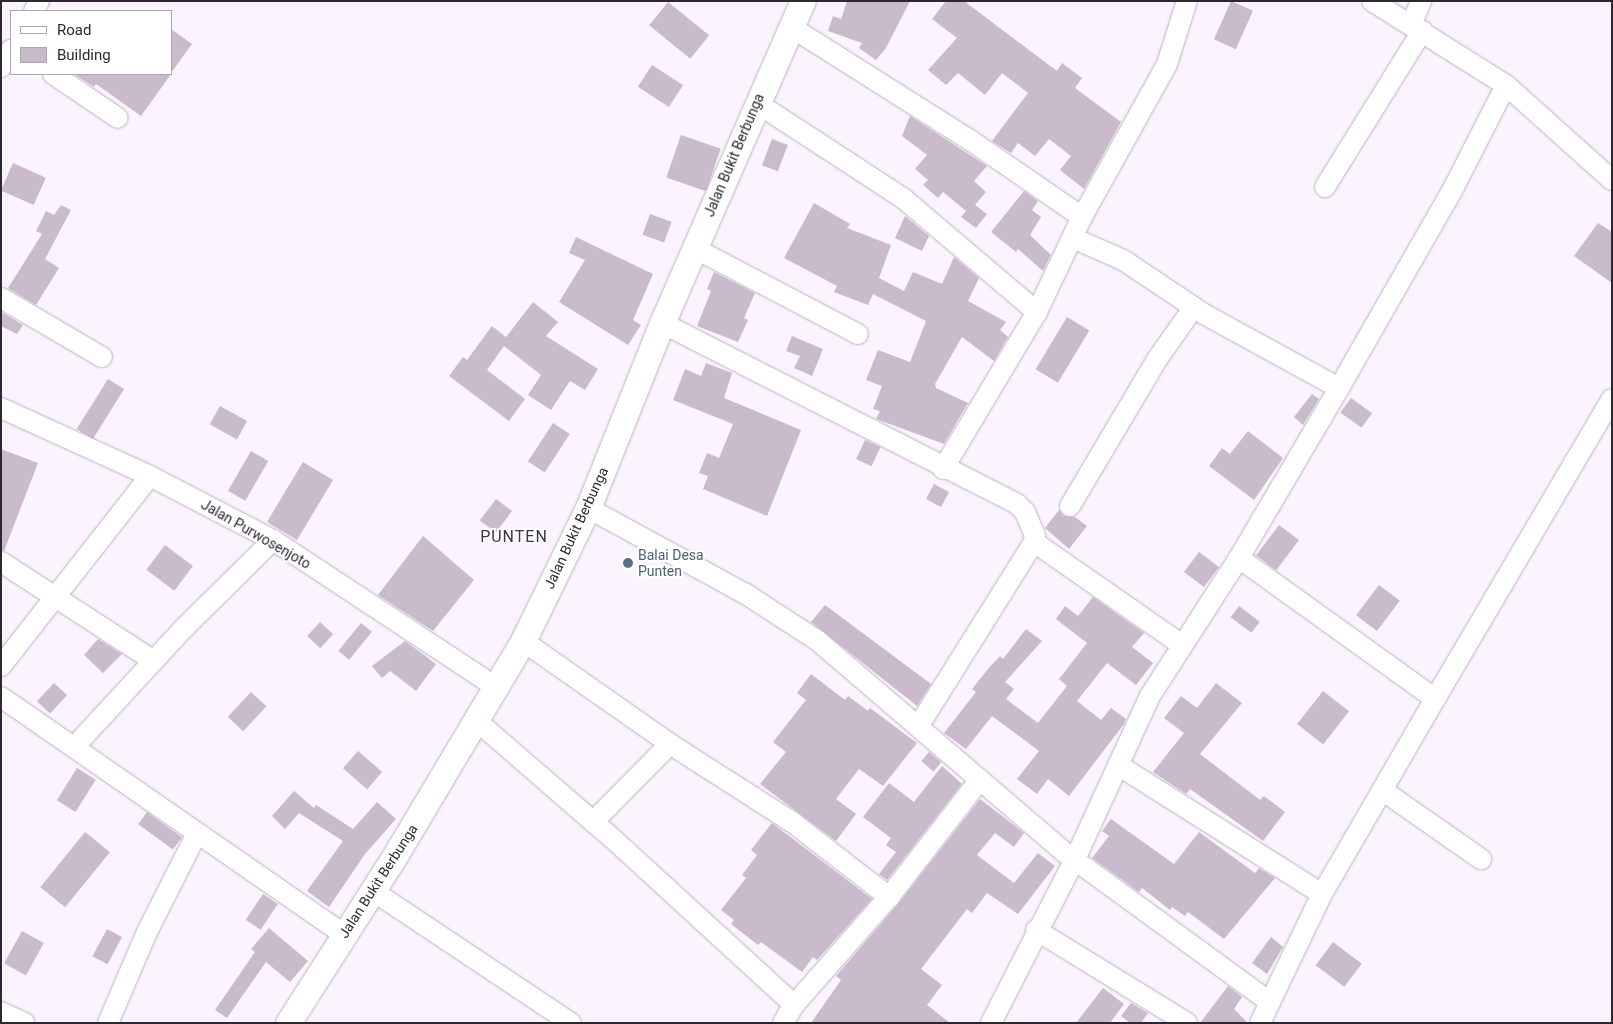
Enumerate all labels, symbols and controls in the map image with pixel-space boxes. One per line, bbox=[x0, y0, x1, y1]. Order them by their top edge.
legend bbox=[10, 10, 172, 75]
text: Road bbox=[57, 21, 91, 39]
text: Building bbox=[57, 46, 111, 64]
street label: Jalan Bukit Berbunga bbox=[700, 91, 768, 219]
street label: Jalan Bukit Berbunga bbox=[540, 465, 612, 591]
street label: Jalan Purwosenjoto bbox=[198, 496, 314, 572]
district label: PUNTEN bbox=[479, 527, 549, 547]
place label: Balai Desa Punten bbox=[638, 547, 704, 580]
marker: Balai Desa Punten bbox=[622, 557, 634, 569]
street label: Jalan Bukit Berbunga bbox=[335, 821, 421, 941]

